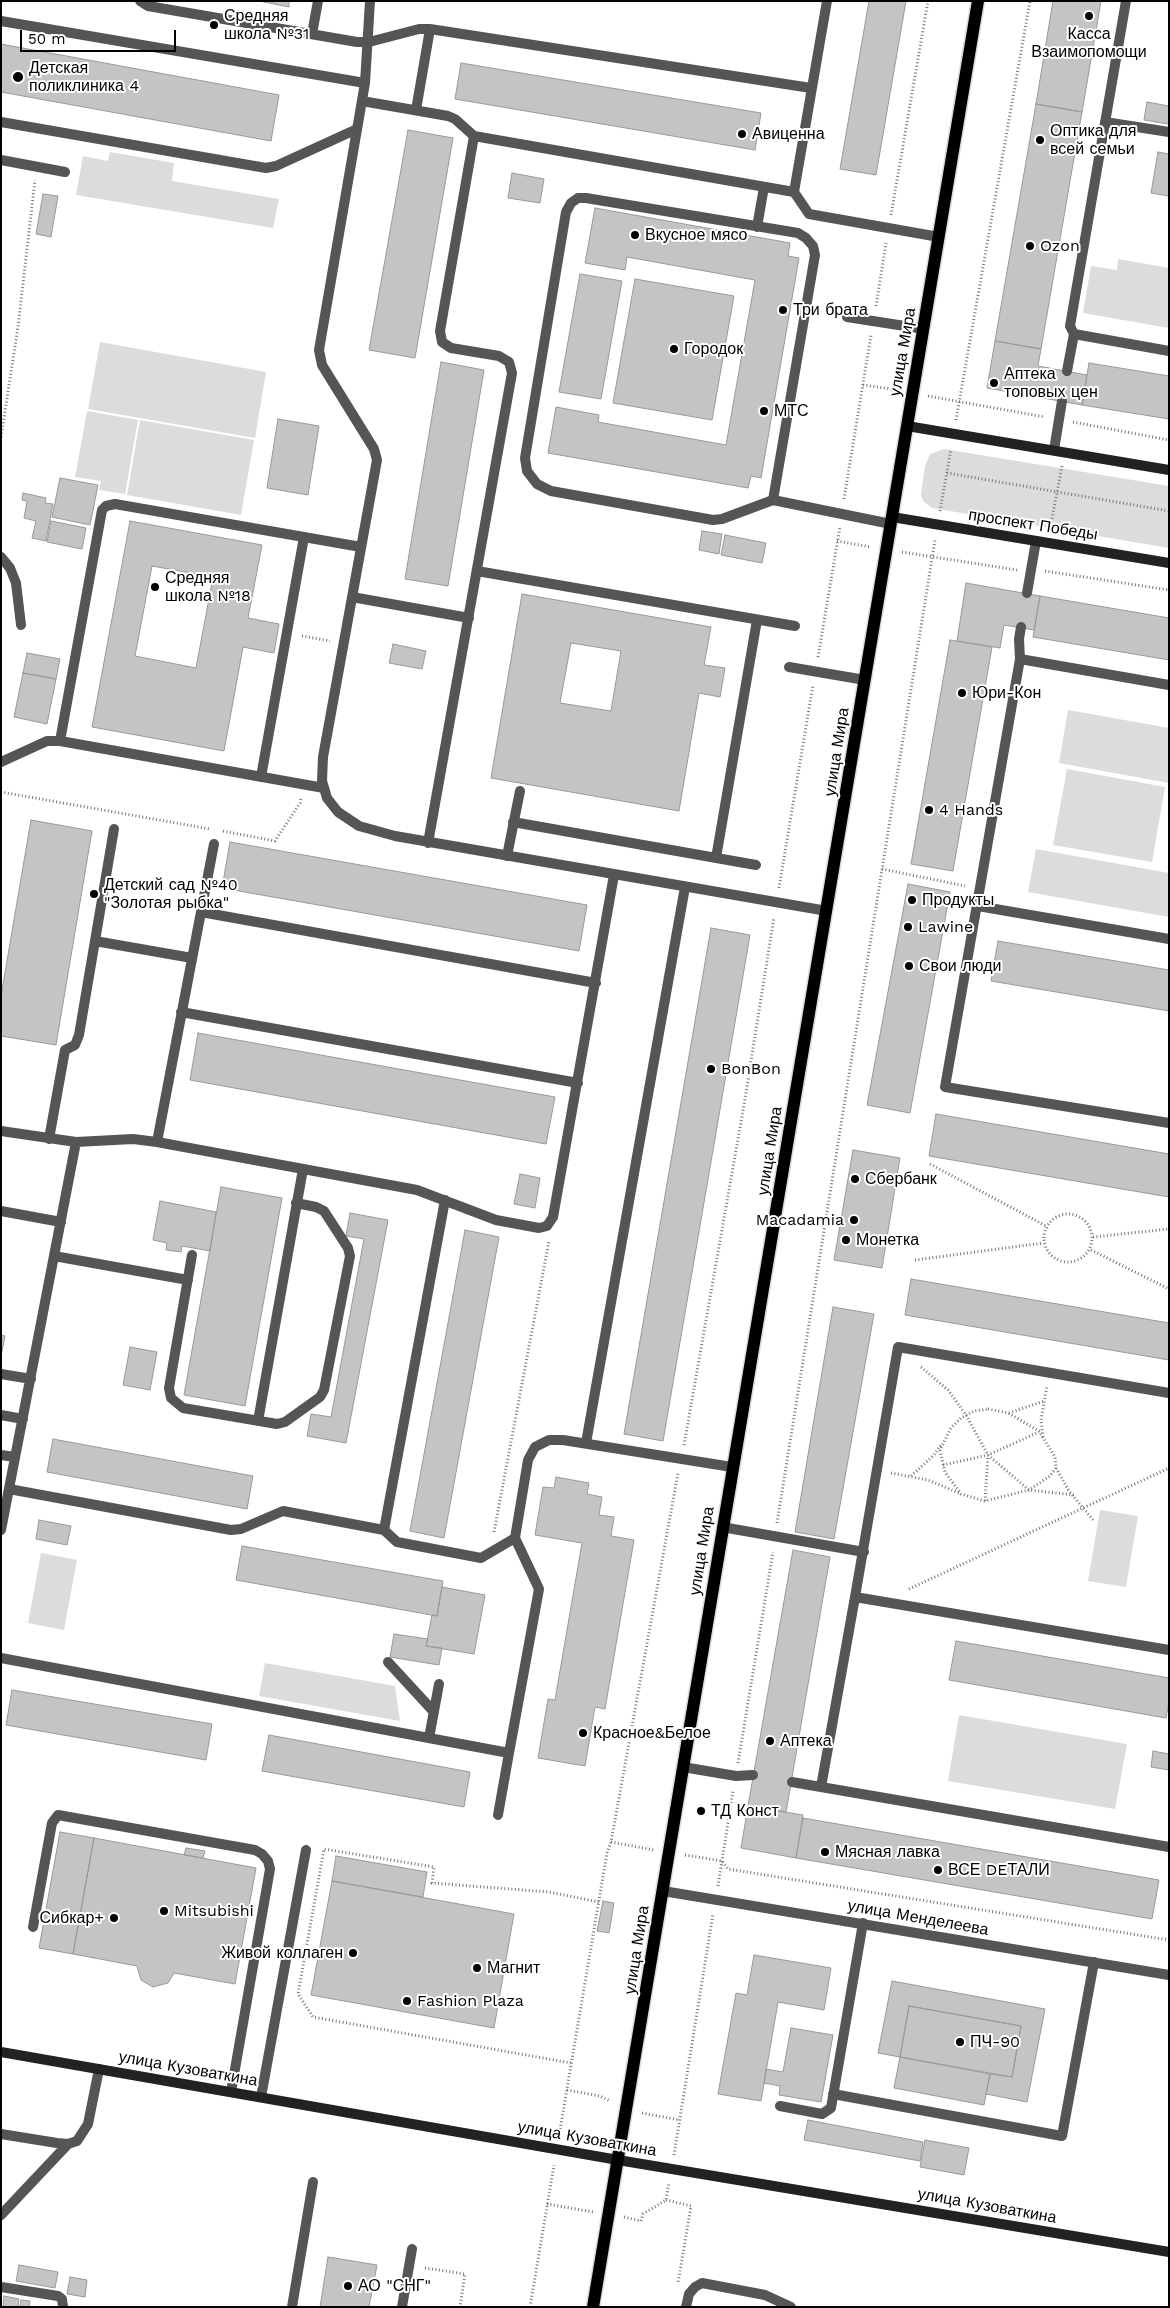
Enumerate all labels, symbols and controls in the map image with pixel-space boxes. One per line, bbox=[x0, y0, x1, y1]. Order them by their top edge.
place label: Средняя школа №31 bbox=[224, 6, 309, 44]
marker: Касса Взаимопомощи bbox=[1083, 10, 1095, 22]
marker: Средняя школа №31 bbox=[208, 19, 220, 31]
scale bar bbox=[22, 20, 179, 52]
place label: Касса Взаимопомощи bbox=[1031, 24, 1147, 62]
text: 50 m bbox=[28, 30, 65, 48]
place label: Детская поликлиника 4 bbox=[29, 58, 139, 96]
marker: Детская поликлиника 4 bbox=[11, 70, 25, 84]
place label: Оптика для всей семьи bbox=[1050, 121, 1136, 159]
place label: Авиценна bbox=[752, 124, 825, 144]
marker: Авиценна bbox=[736, 128, 748, 140]
marker: Оптика для всей семьи bbox=[1034, 134, 1046, 146]
place label: Вкусное мясо bbox=[645, 225, 748, 245]
marker: Вкусное мясо bbox=[629, 229, 641, 241]
place label: Ozon bbox=[1040, 236, 1080, 256]
marker: Ozon bbox=[1024, 240, 1036, 252]
place label: Три брата bbox=[793, 300, 868, 320]
marker: Три брата bbox=[777, 304, 789, 316]
street label: улица Мира bbox=[886, 306, 920, 398]
place label: Городок bbox=[684, 339, 743, 359]
marker: Городок bbox=[668, 343, 680, 355]
place label: Аптека топовых цен bbox=[1004, 364, 1098, 402]
marker: Аптека топовых цен bbox=[988, 377, 1000, 389]
place label: МТС bbox=[774, 401, 809, 421]
marker: МТС bbox=[758, 405, 770, 417]
street label: проспект Победы bbox=[967, 505, 1099, 545]
place label: Средняя школа №18 bbox=[165, 568, 251, 606]
marker: Средняя школа №18 bbox=[149, 581, 161, 593]
place label: Юри-Кон bbox=[972, 683, 1041, 703]
marker: Юри-Кон bbox=[956, 687, 968, 699]
street label: улица Мира bbox=[821, 706, 853, 798]
place label: 4 Hands bbox=[939, 800, 1003, 820]
marker: 4 Hands bbox=[923, 804, 935, 816]
place label: Детский сад №40 "Золотая рыбка" bbox=[104, 875, 238, 913]
marker: Детский сад №40 "Золотая рыбка" bbox=[88, 888, 100, 900]
place label: Продукты bbox=[922, 890, 994, 910]
marker: Продукты bbox=[906, 894, 918, 906]
place label: Lawine bbox=[918, 917, 973, 937]
marker: Lawine bbox=[902, 921, 914, 933]
place label: Свои люди bbox=[919, 956, 1001, 976]
marker: Свои люди bbox=[903, 960, 915, 972]
place label: BonBon bbox=[721, 1059, 781, 1079]
marker: BonBon bbox=[705, 1063, 717, 1075]
street label: улица Мира bbox=[754, 1105, 786, 1197]
place label: Сбербанк bbox=[865, 1169, 937, 1189]
marker: Сбербанк bbox=[849, 1173, 861, 1185]
place label: Macadamia bbox=[756, 1210, 844, 1230]
marker: Macadamia bbox=[848, 1214, 860, 1226]
place label: Монетка bbox=[856, 1230, 919, 1250]
marker: Монетка bbox=[840, 1234, 852, 1246]
street label: улица Мира bbox=[686, 1505, 718, 1597]
place label: Красное&Белое bbox=[593, 1723, 711, 1743]
marker: Красное&Белое bbox=[577, 1727, 589, 1739]
place label: Аптека bbox=[780, 1731, 832, 1751]
marker: Аптека bbox=[764, 1735, 776, 1747]
place label: ТД Конст bbox=[711, 1801, 779, 1821]
marker: ТД Конст bbox=[695, 1805, 707, 1817]
place label: Мясная лавка bbox=[835, 1842, 940, 1862]
marker: Мясная лавка bbox=[819, 1846, 831, 1858]
place label: ВСЕ DEТАЛИ bbox=[948, 1860, 1050, 1880]
marker: ВСЕ DEТАЛИ bbox=[932, 1864, 944, 1876]
street label: улица Менделеева bbox=[846, 1896, 990, 1940]
place label: Mitsubishi bbox=[174, 1901, 254, 1921]
street label: улица Мира bbox=[621, 1904, 653, 1996]
marker: Mitsubishi bbox=[158, 1905, 170, 1917]
place label: Сибкар+ bbox=[40, 1908, 104, 1928]
marker: Сибкар+ bbox=[108, 1912, 120, 1924]
place label: Живой коллаген bbox=[221, 1943, 343, 1963]
marker: Живой коллаген bbox=[347, 1947, 359, 1959]
place label: Магнит bbox=[487, 1958, 540, 1978]
marker: Магнит bbox=[471, 1962, 483, 1974]
place label: Fashion Plaza bbox=[417, 1991, 524, 2011]
marker: Fashion Plaza bbox=[401, 1995, 413, 2007]
place label: ПЧ-90 bbox=[970, 2032, 1020, 2052]
marker: ПЧ-90 bbox=[954, 2036, 966, 2048]
street label: улица Кузоваткина bbox=[117, 2047, 259, 2091]
street label: улица Кузоваткина bbox=[516, 2117, 658, 2161]
street label: улица Кузоваткина bbox=[916, 2184, 1058, 2228]
place label: АО "СНГ" bbox=[358, 2276, 431, 2296]
marker: АО "СНГ" bbox=[342, 2280, 354, 2292]

